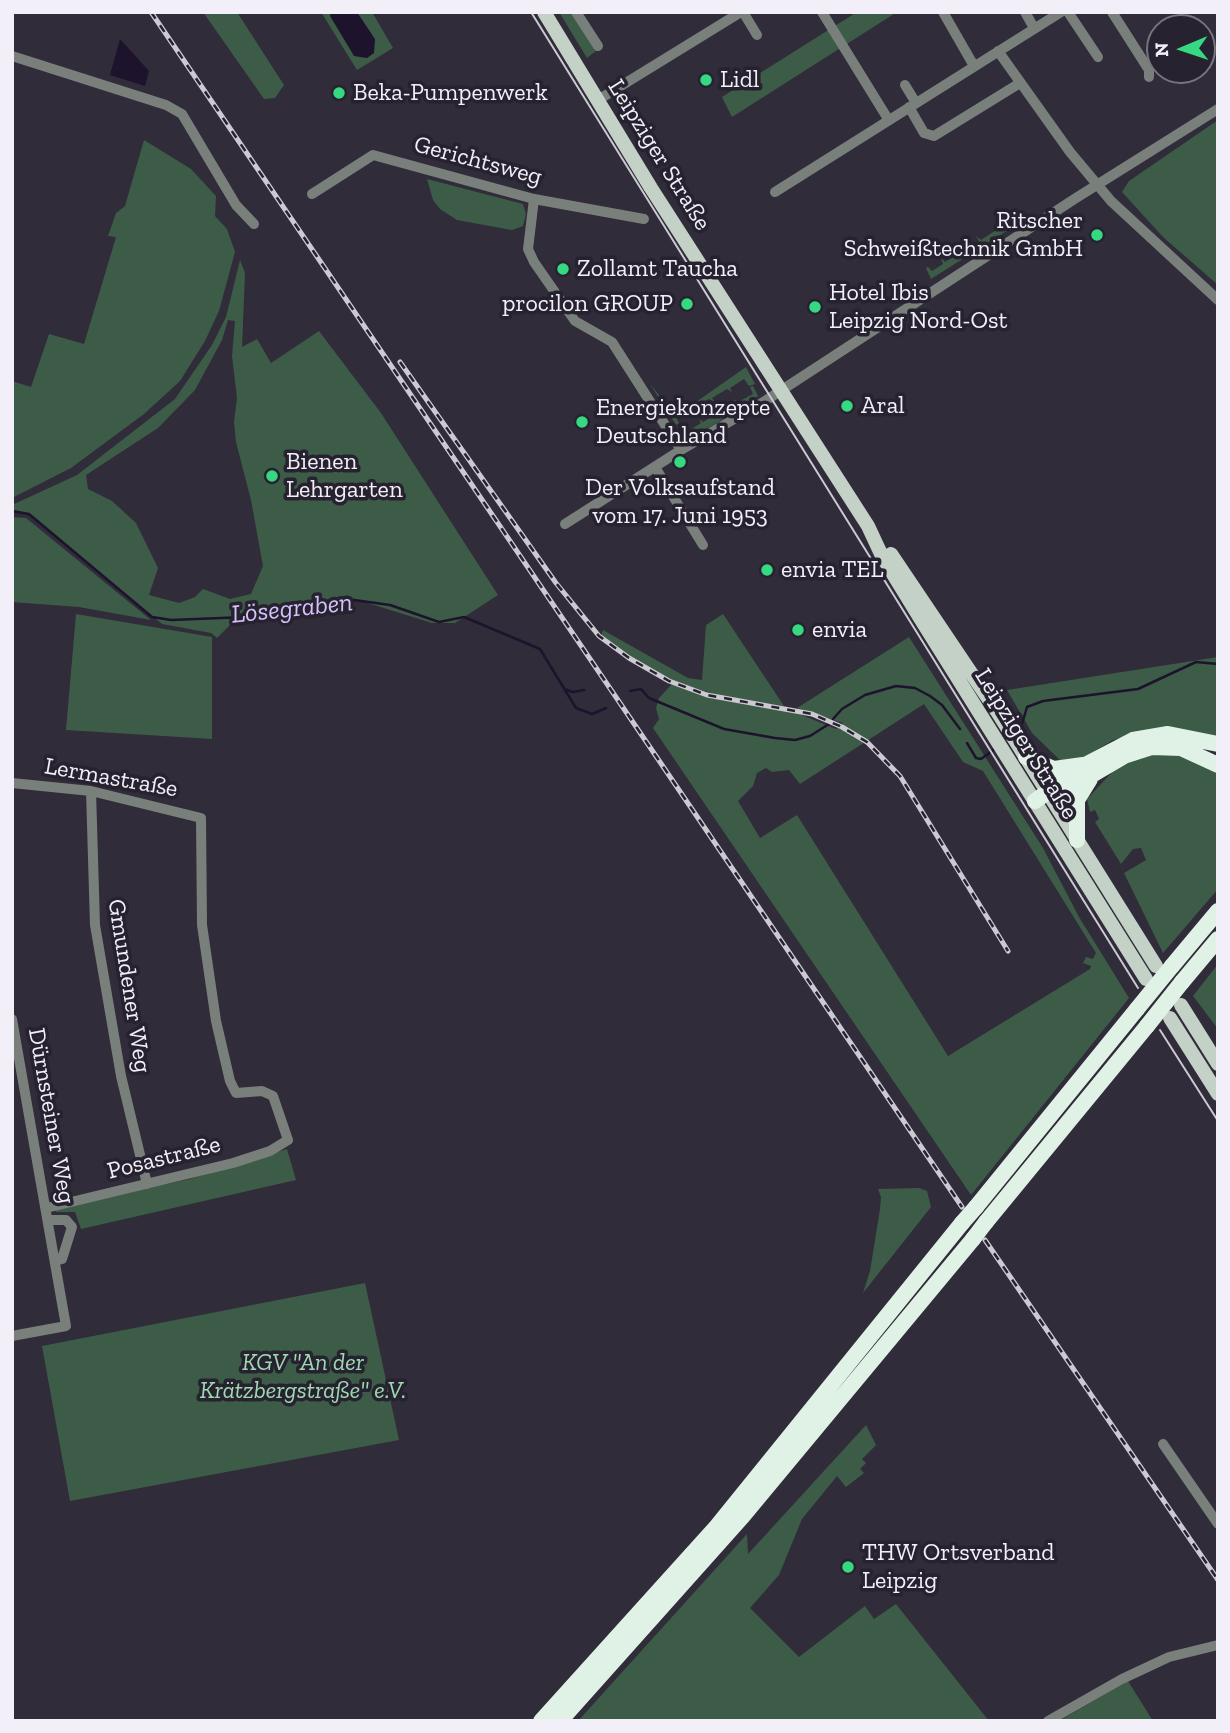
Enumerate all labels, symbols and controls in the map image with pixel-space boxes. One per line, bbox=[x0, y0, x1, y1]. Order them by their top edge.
north arrow bbox=[1146, 14, 1216, 84]
text: N bbox=[1150, 42, 1173, 57]
place label: Lidl bbox=[720, 66, 759, 94]
marker: Lidl bbox=[698, 72, 714, 88]
street label: Leipziger Straße bbox=[601, 74, 717, 236]
place label: Beka-Pumpenwerk bbox=[353, 79, 548, 107]
marker: Beka-Pumpenwerk bbox=[331, 85, 347, 101]
street label: Gerichtsweg bbox=[411, 130, 545, 192]
place label: Ritscher Schweißtechnik GmbH bbox=[844, 207, 1083, 263]
marker: Ritscher Schweißtechnik GmbH bbox=[1089, 227, 1105, 243]
place label: Zollamt Taucha bbox=[577, 255, 738, 283]
marker: Zollamt Taucha bbox=[555, 261, 571, 277]
place label: Hotel Ibis Leipzig Nord-Ost bbox=[829, 279, 1007, 335]
place label: procilon GROUP bbox=[502, 290, 673, 318]
marker: procilon GROUP bbox=[679, 296, 695, 312]
marker: Hotel Ibis Leipzig Nord-Ost bbox=[807, 299, 823, 315]
place label: Aral bbox=[861, 392, 905, 420]
place label: Energiekonzepte Deutschland bbox=[596, 394, 770, 450]
marker: Aral bbox=[839, 398, 855, 414]
marker: Energiekonzepte Deutschland bbox=[574, 414, 590, 430]
place label: Bienen Lehrgarten bbox=[286, 448, 403, 504]
marker: Der Volksaufstand vom 17. Juni 1953 bbox=[672, 454, 688, 470]
marker: Bienen Lehrgarten bbox=[264, 468, 280, 484]
place label: Der Volksaufstand vom 17. Juni 1953 bbox=[585, 474, 775, 530]
place label: envia TEL bbox=[781, 556, 884, 584]
marker: envia TEL bbox=[759, 562, 775, 578]
water label: Lösegraben bbox=[230, 587, 354, 631]
place label: envia bbox=[812, 616, 867, 644]
marker: envia bbox=[790, 622, 806, 638]
street label: Leipziger Straße bbox=[968, 663, 1084, 825]
street label: Lermastraße bbox=[42, 752, 180, 804]
street label: Gmundener Weg bbox=[101, 897, 157, 1075]
street label: Dürnsteiner Weg bbox=[21, 1026, 81, 1206]
street label: Posastraße bbox=[104, 1130, 224, 1186]
park label: KGV "An der Krätzbergstraße" e.V. bbox=[200, 1349, 406, 1405]
place label: THW Ortsverband Leipzig bbox=[862, 1539, 1054, 1595]
marker: THW Ortsverband Leipzig bbox=[840, 1559, 856, 1575]

